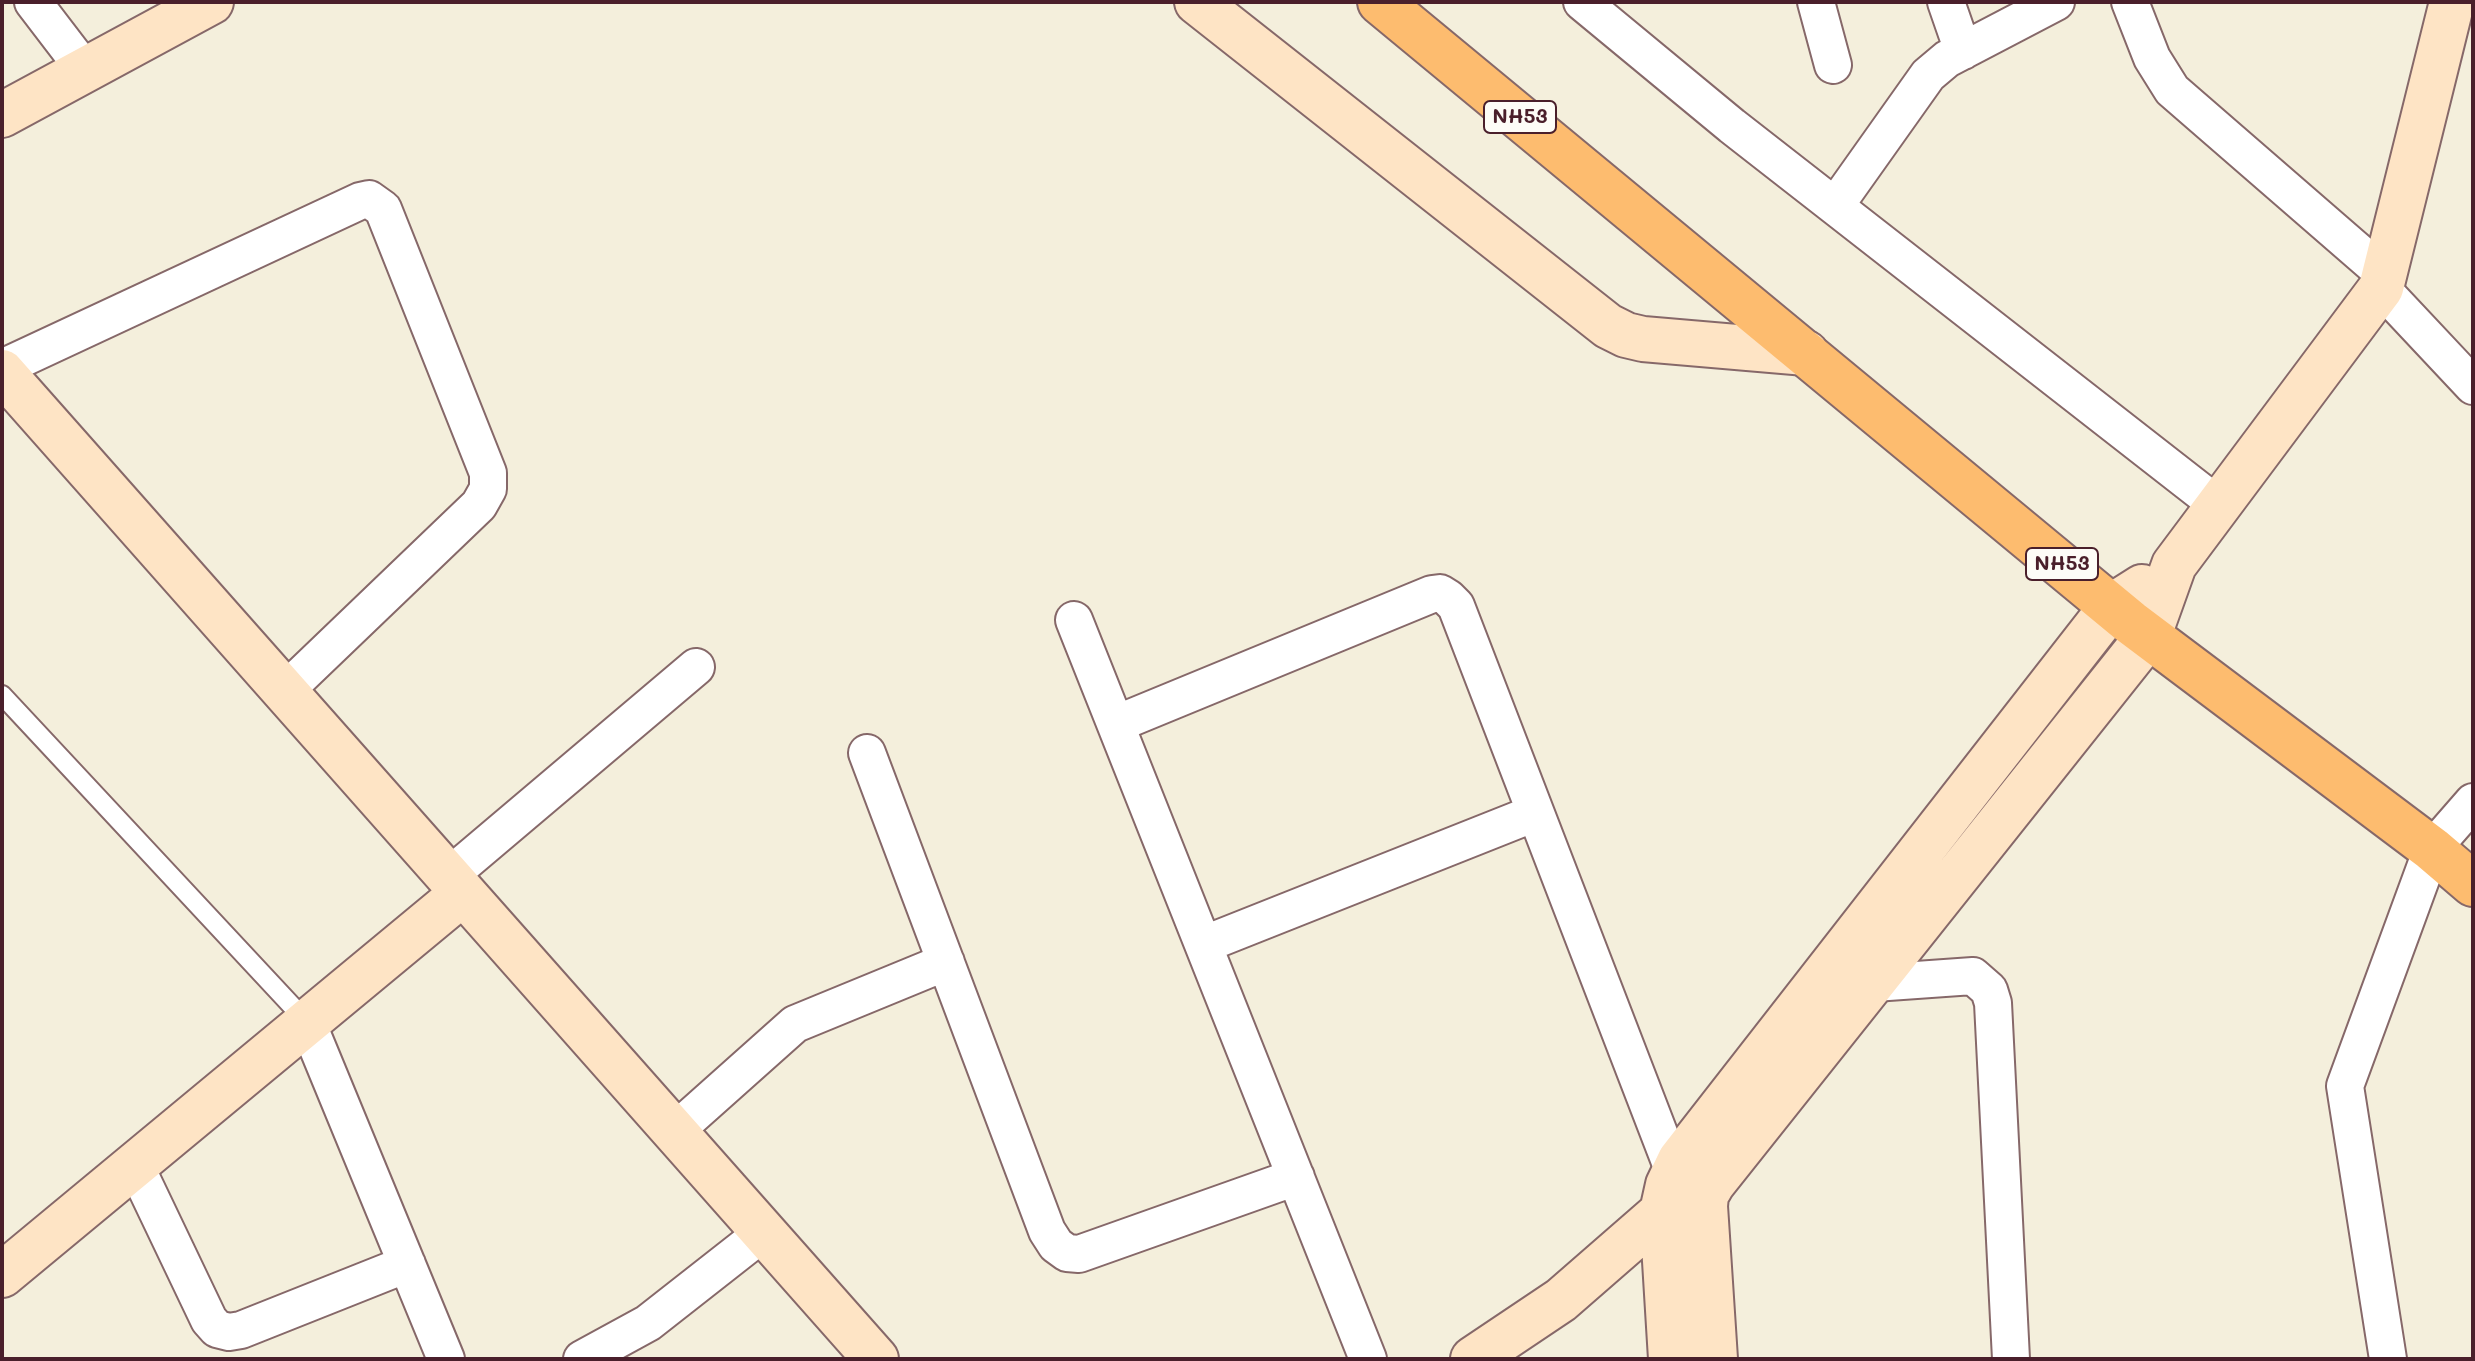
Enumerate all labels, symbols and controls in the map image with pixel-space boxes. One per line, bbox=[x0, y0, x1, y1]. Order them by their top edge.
road number: NH53 bbox=[1484, 101, 1556, 133]
road number: NH53 bbox=[2026, 548, 2098, 580]

